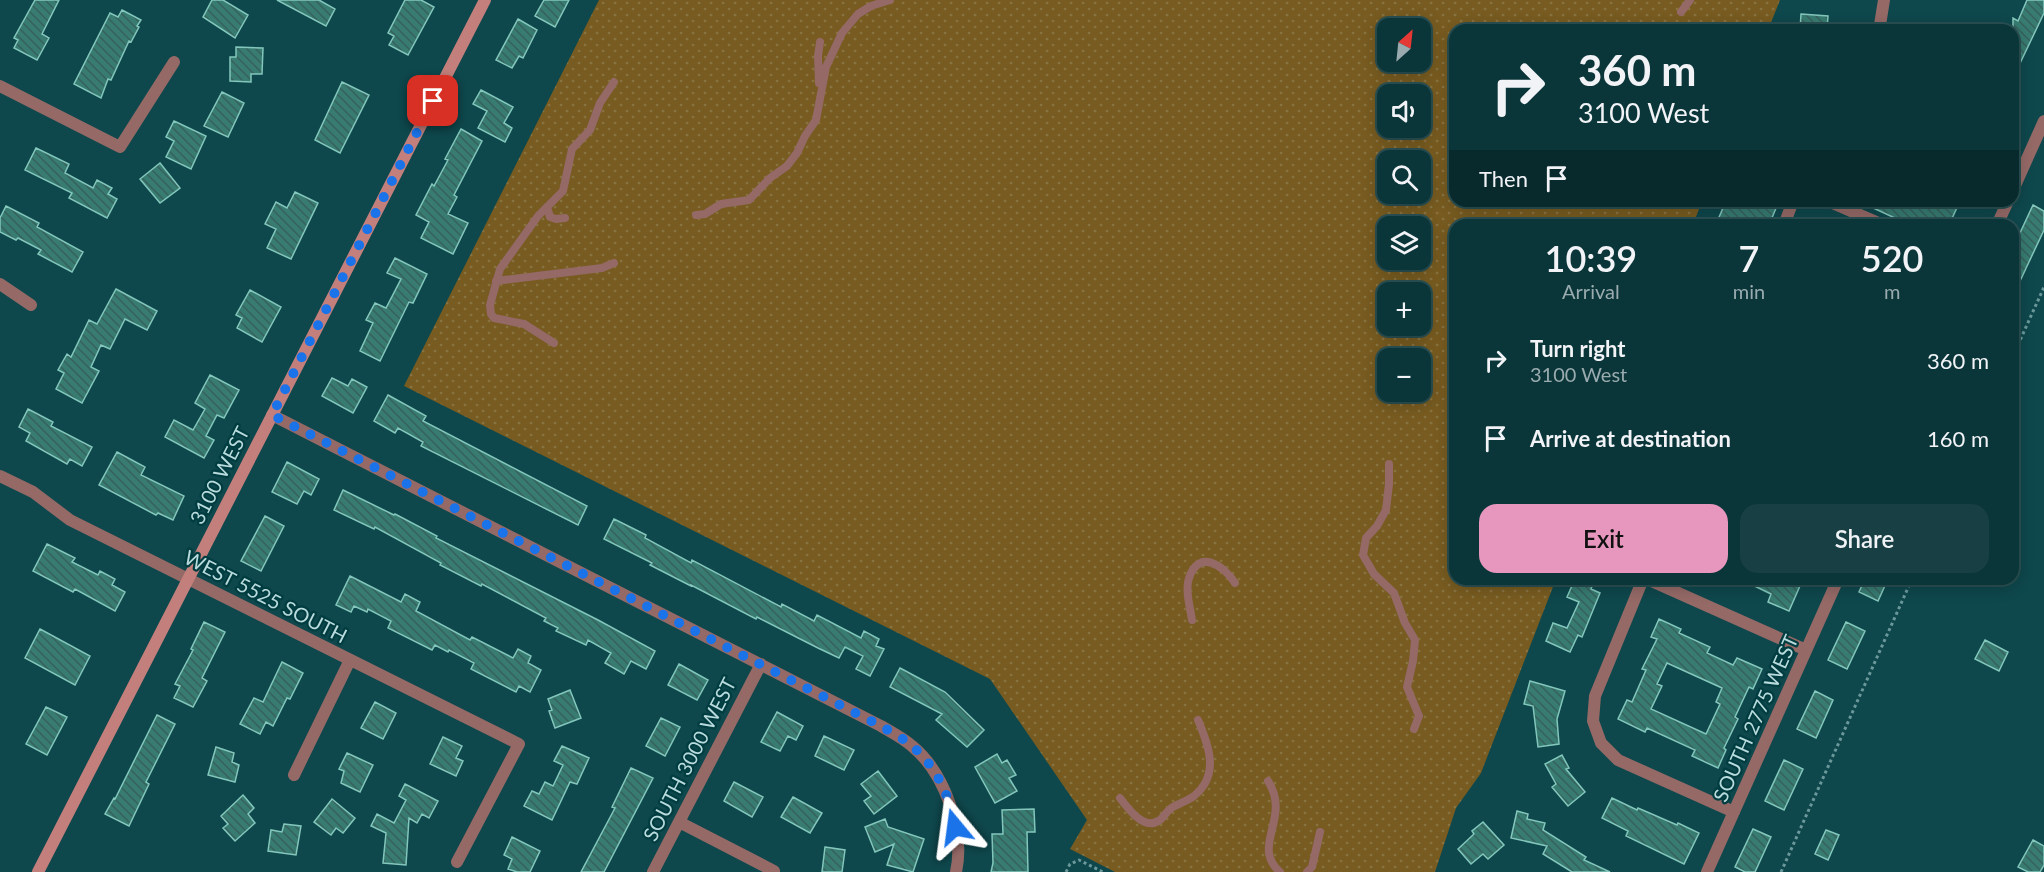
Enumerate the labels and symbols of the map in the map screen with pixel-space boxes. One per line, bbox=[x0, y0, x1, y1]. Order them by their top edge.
north arrow bbox=[1377, 18, 1431, 72]
pin bbox=[407, 75, 458, 126]
street label: 3100 WEST bbox=[184, 422, 254, 528]
street label: WEST 5525 SOUTH bbox=[181, 545, 351, 647]
street label: SOUTH 2775 WEST bbox=[1707, 631, 1803, 805]
street label: SOUTH 3000 WEST bbox=[637, 673, 741, 845]
position arrow bbox=[923, 795, 987, 859]

